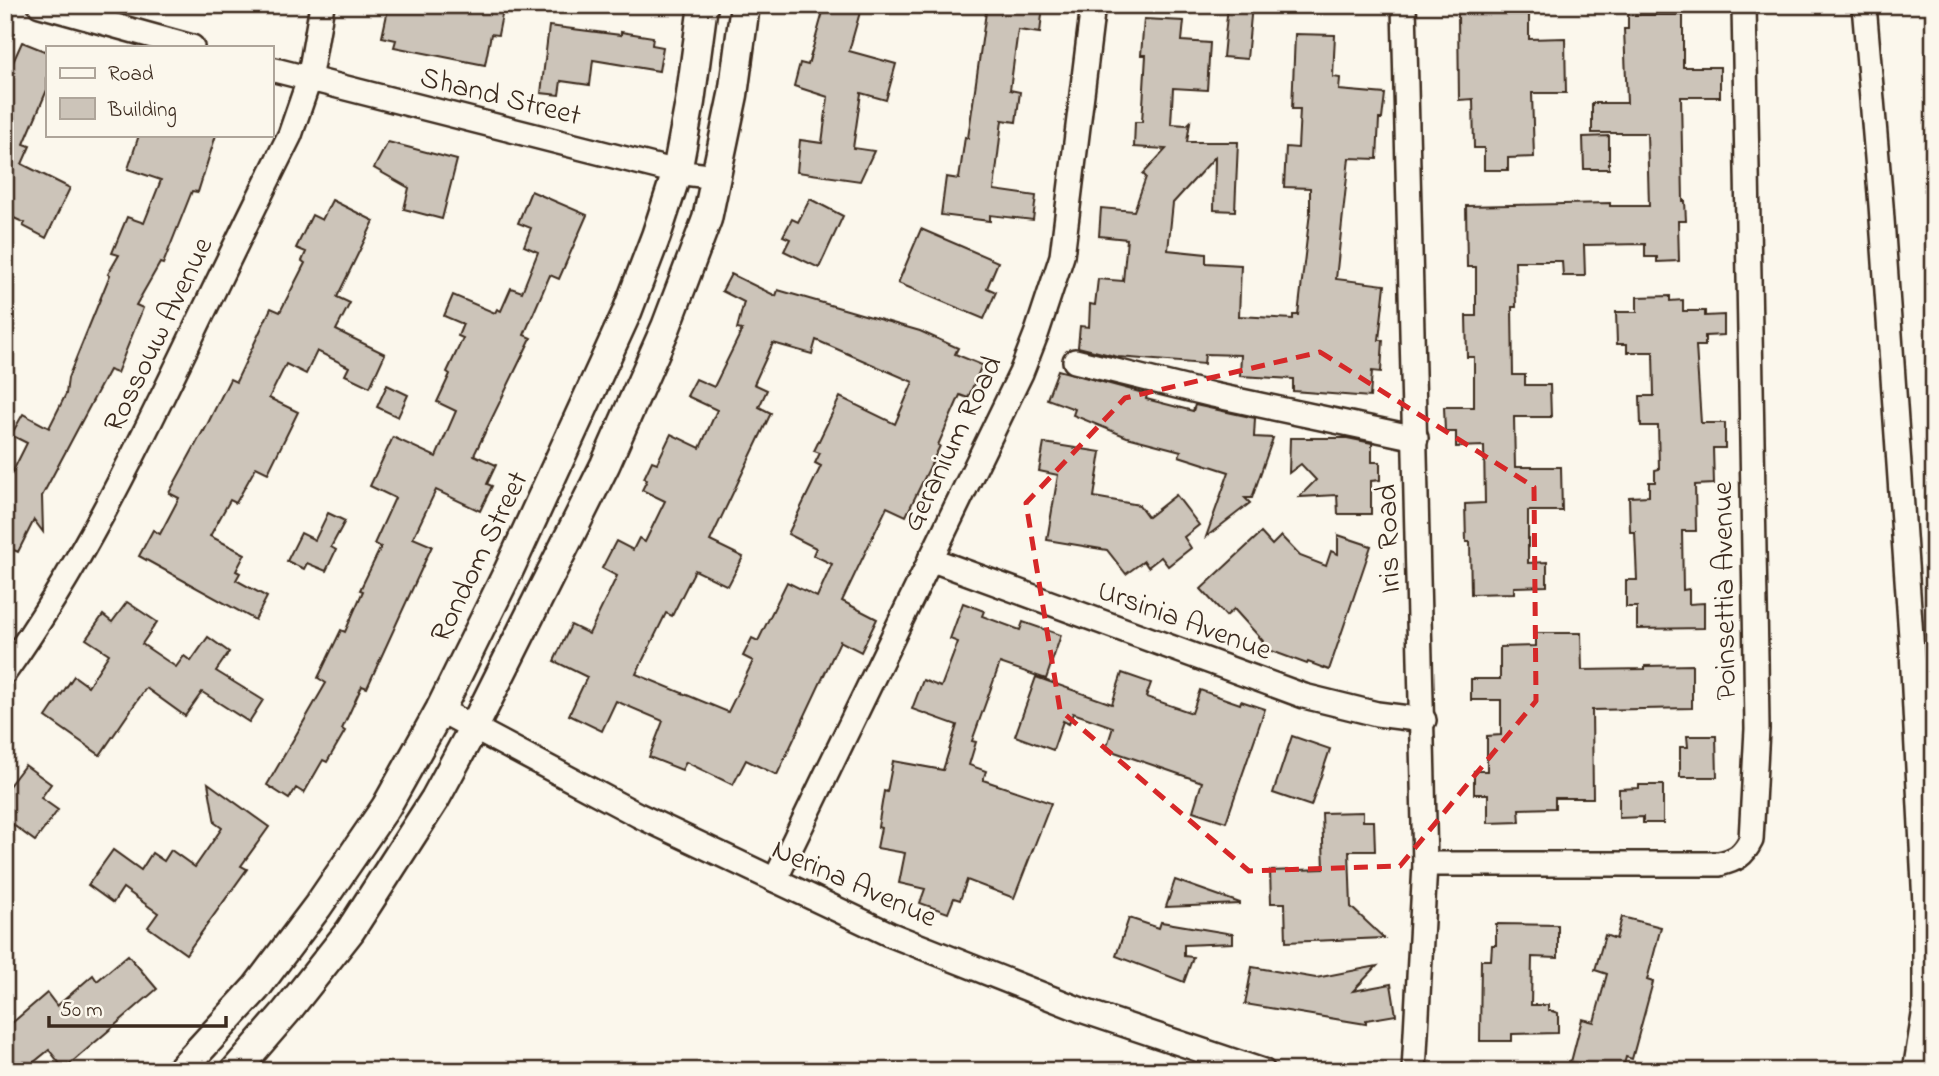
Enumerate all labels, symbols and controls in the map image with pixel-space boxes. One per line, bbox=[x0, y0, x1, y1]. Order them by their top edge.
legend bbox=[46, 46, 273, 136]
street label: Shand Street bbox=[415, 57, 585, 139]
text: Road bbox=[108, 60, 154, 90]
text: Building bbox=[107, 96, 177, 128]
street label: Rossouw Avenue bbox=[93, 230, 226, 440]
street label: Geranium Road bbox=[892, 349, 1015, 540]
street label: Rondom Street bbox=[420, 464, 541, 650]
street label: Poinsettia Avenue bbox=[1702, 481, 1750, 701]
street label: Iris Road bbox=[1366, 483, 1414, 595]
street label: Ursinia Avenue bbox=[1091, 570, 1278, 674]
street label: Nerina Avenue bbox=[764, 829, 944, 941]
scale bar bbox=[49, 985, 226, 1029]
text: 50 m bbox=[60, 996, 103, 1026]

